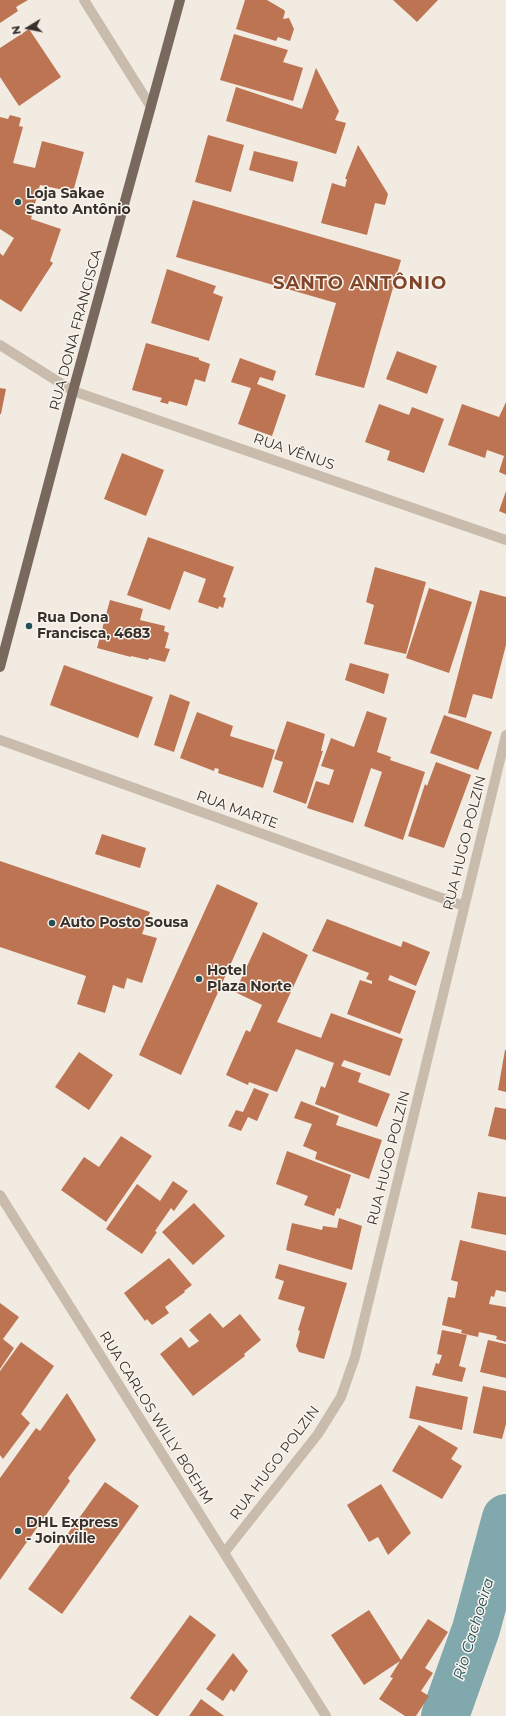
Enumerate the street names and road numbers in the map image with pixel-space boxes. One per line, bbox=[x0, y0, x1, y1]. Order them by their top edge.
street label: RUA DONA FRANCISCA bbox=[46, 248, 106, 412]
street label: RUA VÊNUS bbox=[251, 430, 337, 474]
street label: RUA HUGO POLZIN bbox=[440, 774, 490, 912]
street label: RUA MARTE bbox=[194, 787, 280, 833]
street label: RUA HUGO POLZIN bbox=[364, 1089, 414, 1227]
street label: RUA CARLOS WILLY BOEHM bbox=[96, 1328, 216, 1508]
street label: RUA HUGO POLZIN bbox=[227, 1403, 323, 1523]

